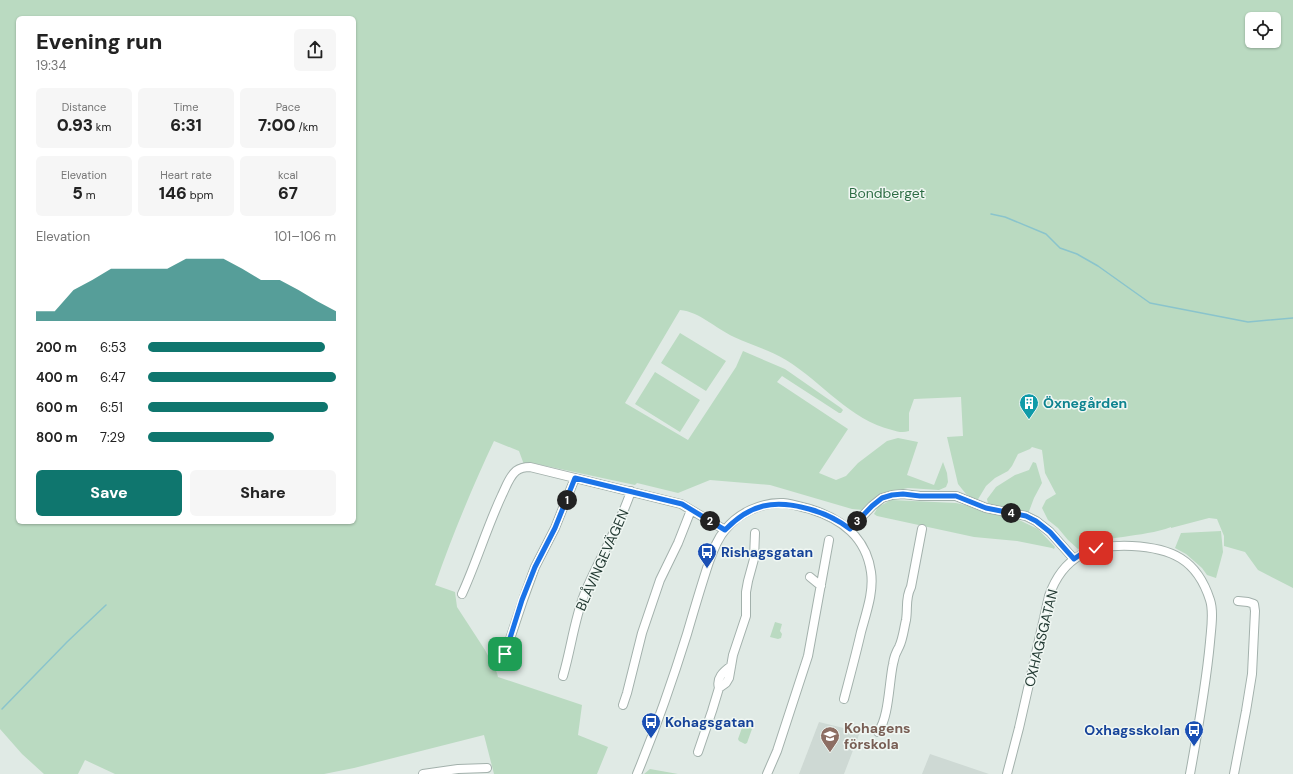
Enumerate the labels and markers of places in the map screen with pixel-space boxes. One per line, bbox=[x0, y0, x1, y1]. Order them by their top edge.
building icon: Öxnegården bbox=[1018, 392, 1040, 420]
place label: Öxnegården bbox=[1043, 394, 1127, 412]
pin: 1 bbox=[557, 490, 577, 510]
pin: 4 bbox=[1001, 503, 1021, 523]
pin: 2 bbox=[700, 511, 720, 531]
pin: 3 bbox=[847, 511, 867, 531]
pin bbox=[1079, 531, 1113, 565]
bus stop icon: Rishagsgatan bbox=[696, 541, 718, 569]
place label: Rishagsgatan bbox=[721, 543, 813, 561]
pin bbox=[488, 637, 522, 671]
bus stop icon: Kohagsgatan bbox=[640, 711, 662, 739]
place label: Kohagsgatan bbox=[665, 713, 754, 731]
place label: Kohagens förskola bbox=[844, 719, 911, 753]
bus stop icon: Oxhagsskolan bbox=[1183, 719, 1205, 747]
place label: Oxhagsskolan bbox=[1084, 721, 1180, 739]
school or university icon: Kohagens förskola bbox=[819, 725, 841, 753]

